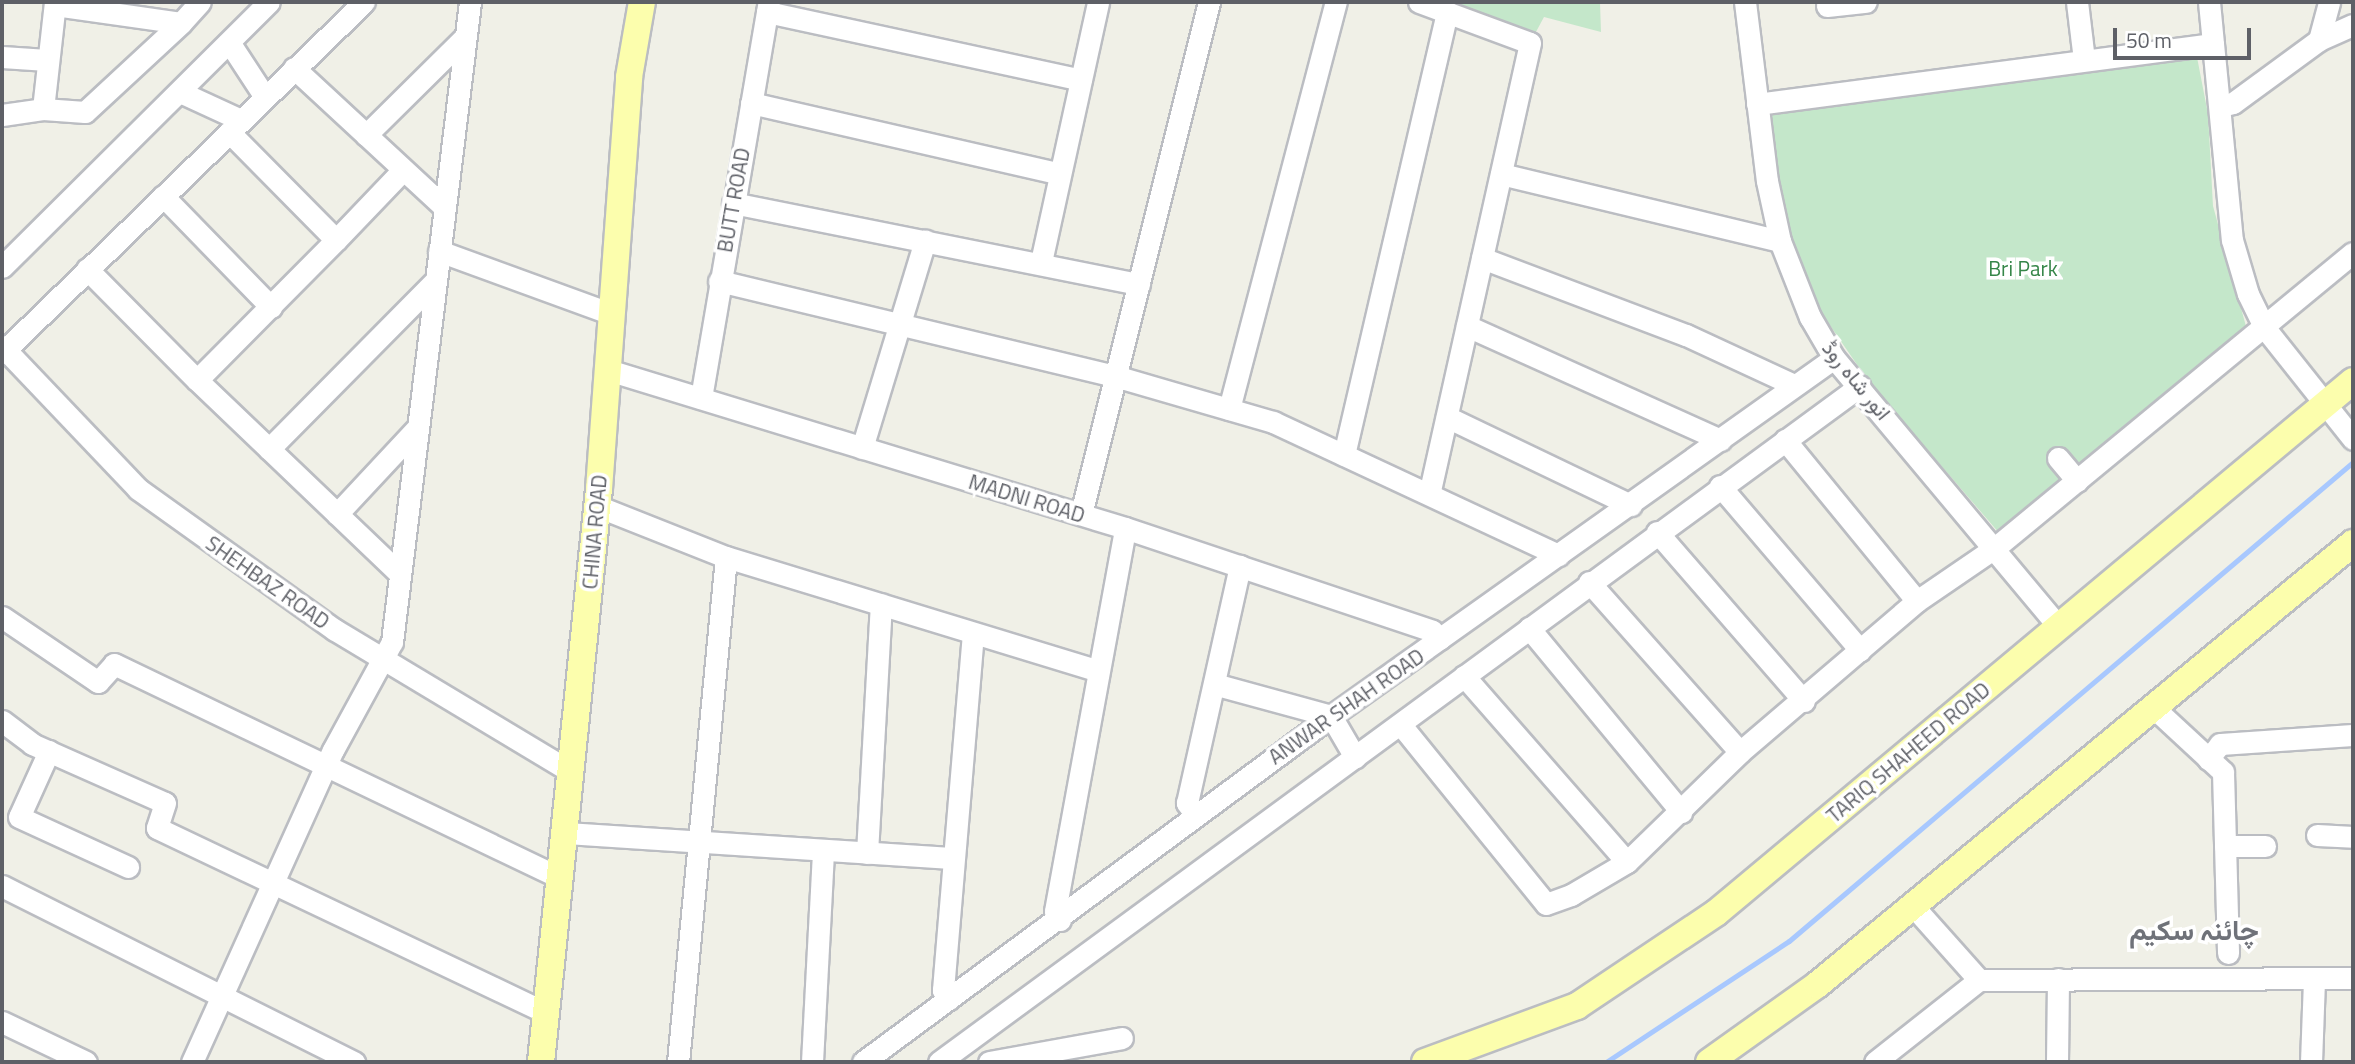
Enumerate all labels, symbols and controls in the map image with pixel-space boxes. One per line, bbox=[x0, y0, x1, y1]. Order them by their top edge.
scale bar bbox=[2117, 14, 2255, 58]
text: 50 m bbox=[2126, 24, 2172, 56]
street label: BUTT ROAD bbox=[711, 146, 755, 254]
park label: Bri Park bbox=[1988, 255, 2058, 281]
street label: انور شاہ روڈ bbox=[1817, 335, 1897, 425]
street label: MADNI ROAD bbox=[966, 468, 1088, 528]
street label: CHINA ROAD bbox=[576, 474, 612, 590]
street label: SHEHBAZ ROAD bbox=[201, 530, 335, 634]
street label: ANWAR SHAH ROAD bbox=[1263, 643, 1429, 769]
street label: TARIQ SHAHEED ROAD bbox=[1821, 676, 1995, 828]
district label: چائنہ سکیم bbox=[2129, 913, 2259, 947]

